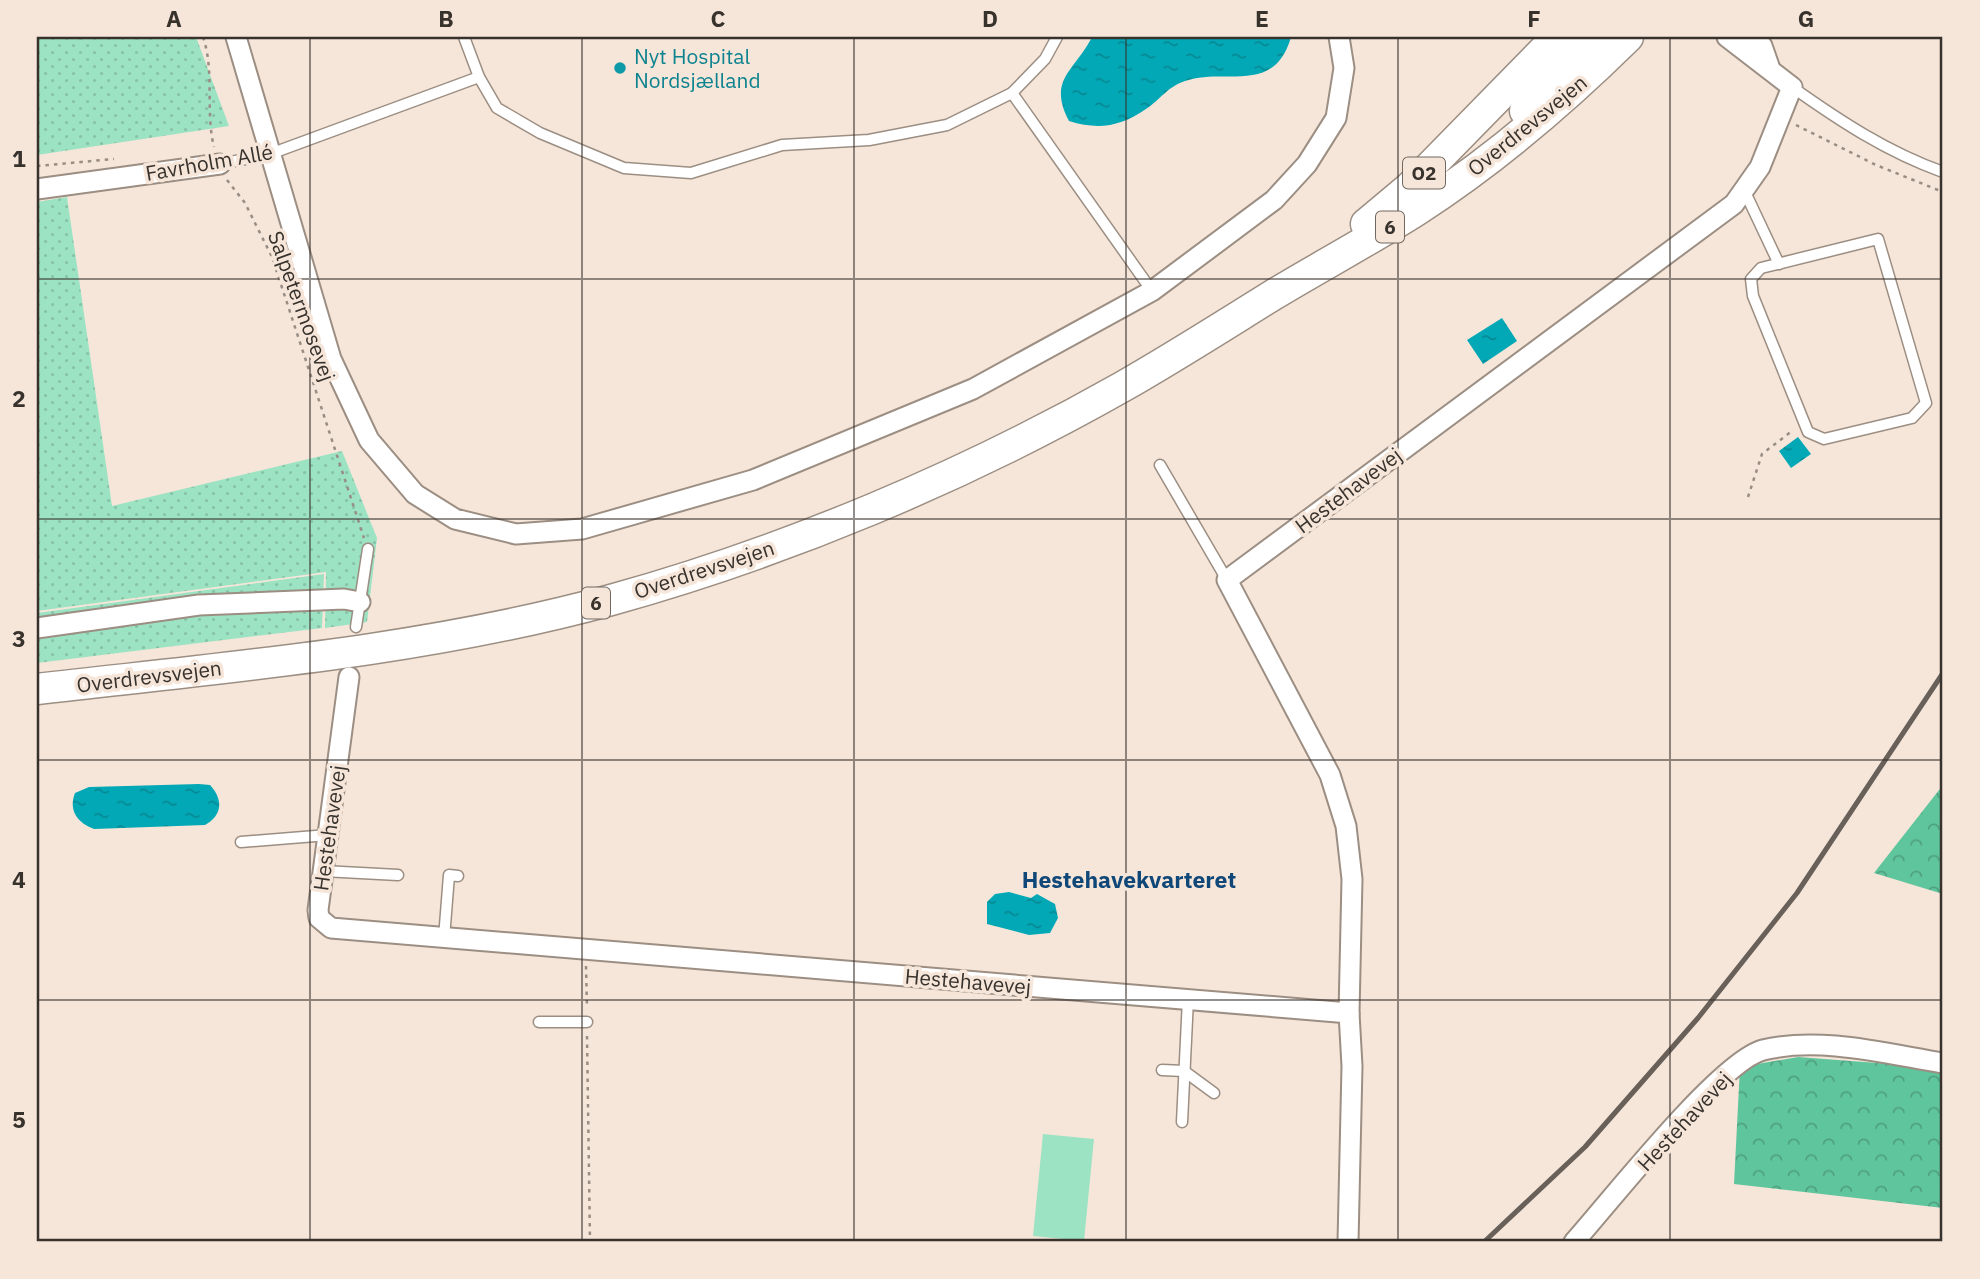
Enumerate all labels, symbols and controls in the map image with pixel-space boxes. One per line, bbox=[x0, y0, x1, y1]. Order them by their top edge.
text: A bbox=[166, 3, 182, 33]
text: B bbox=[438, 3, 454, 33]
text: C bbox=[711, 3, 726, 33]
text: D bbox=[982, 3, 998, 33]
text: E bbox=[1255, 3, 1269, 33]
text: F bbox=[1527, 3, 1541, 33]
text: G bbox=[1798, 3, 1814, 33]
place label: Nyt Hospital Nordsjælland bbox=[634, 42, 761, 94]
marker: Nyt Hospital Nordsjælland bbox=[612, 60, 628, 76]
street label: Overdrevsvejen bbox=[1461, 68, 1593, 182]
street label: Favrholm Allé bbox=[143, 137, 275, 187]
text: 1 bbox=[12, 143, 26, 173]
road number: O2 bbox=[1403, 158, 1445, 188]
road number: 6 bbox=[1376, 212, 1404, 243]
street label: Salpetermosevej bbox=[262, 227, 342, 385]
text: 2 bbox=[12, 383, 26, 413]
street label: Hestehavevej bbox=[1289, 441, 1407, 539]
street label: Overdrevsvejen bbox=[630, 533, 778, 605]
road number: 6 bbox=[582, 588, 610, 618]
text: 3 bbox=[12, 623, 26, 653]
street label: Overdrevsvejen bbox=[75, 653, 223, 699]
street label: Hestehavevej bbox=[306, 763, 352, 893]
text: 4 bbox=[12, 864, 26, 894]
district label: Hestehavekvarteret bbox=[1022, 864, 1236, 894]
street label: Hestehavevej bbox=[904, 962, 1032, 1000]
street label: Hestehavevej bbox=[1631, 1065, 1737, 1177]
text: 5 bbox=[12, 1104, 26, 1134]

